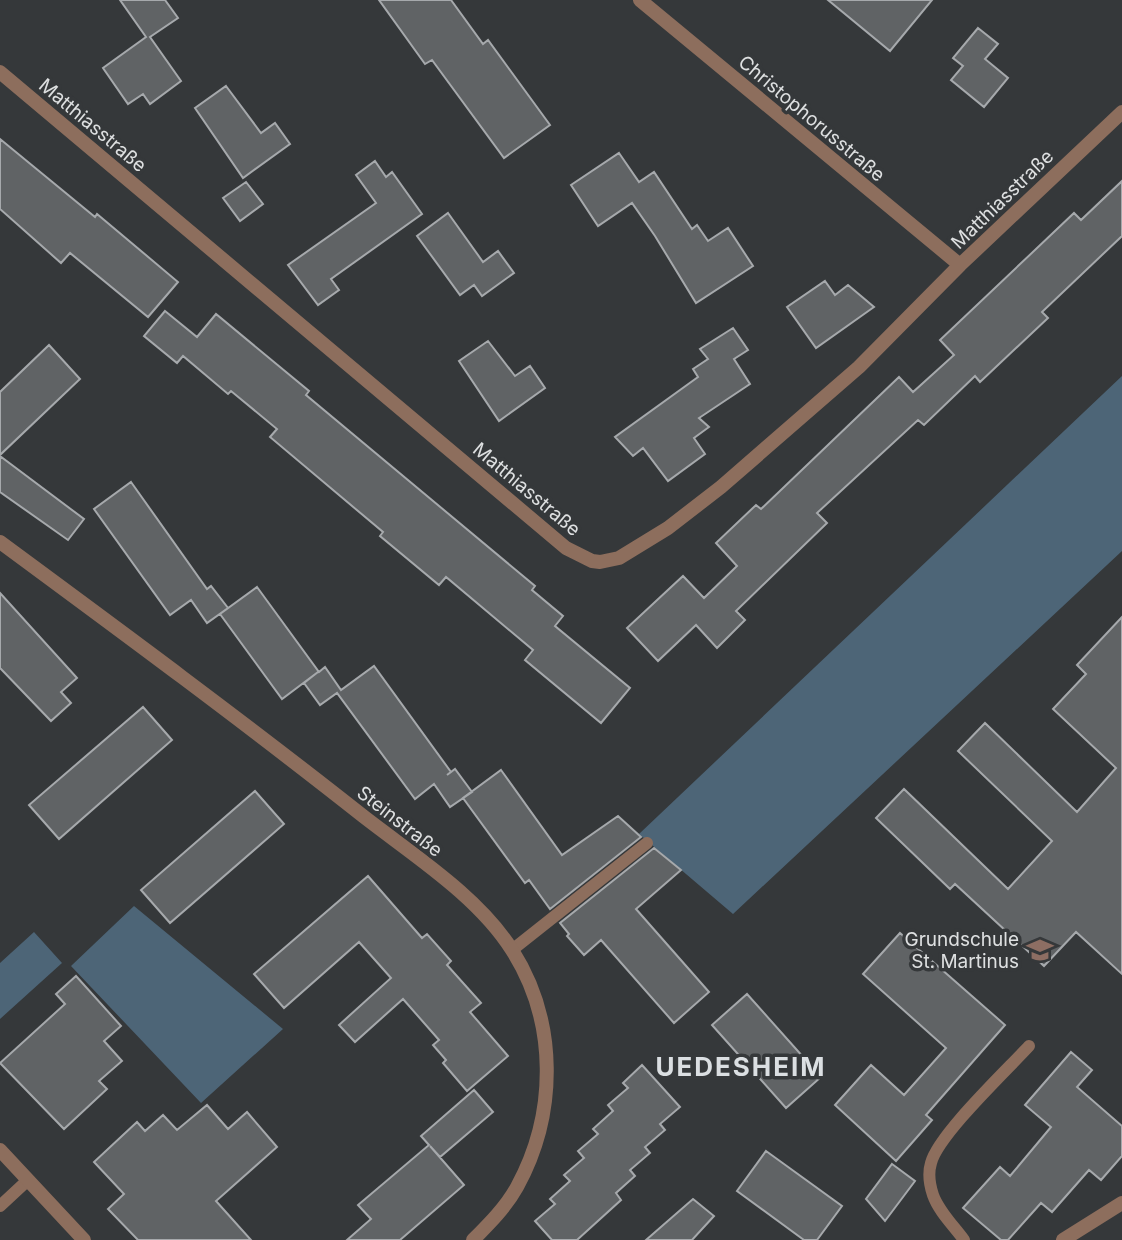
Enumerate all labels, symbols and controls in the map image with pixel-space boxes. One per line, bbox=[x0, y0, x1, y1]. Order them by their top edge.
street label: Christophorusstraße bbox=[734, 50, 890, 186]
street label: Matthiasstraße bbox=[34, 74, 151, 177]
street label: Matthiasstraße bbox=[946, 145, 1058, 254]
street label: Matthiasstraße bbox=[468, 438, 585, 541]
street label: Steinstraße bbox=[352, 781, 447, 862]
place label: Grundschule St. Martinus bbox=[905, 928, 1019, 973]
school or university icon: Grundschule St. Martinus bbox=[1025, 935, 1055, 965]
district label: UEDESHEIM bbox=[655, 1051, 827, 1082]

